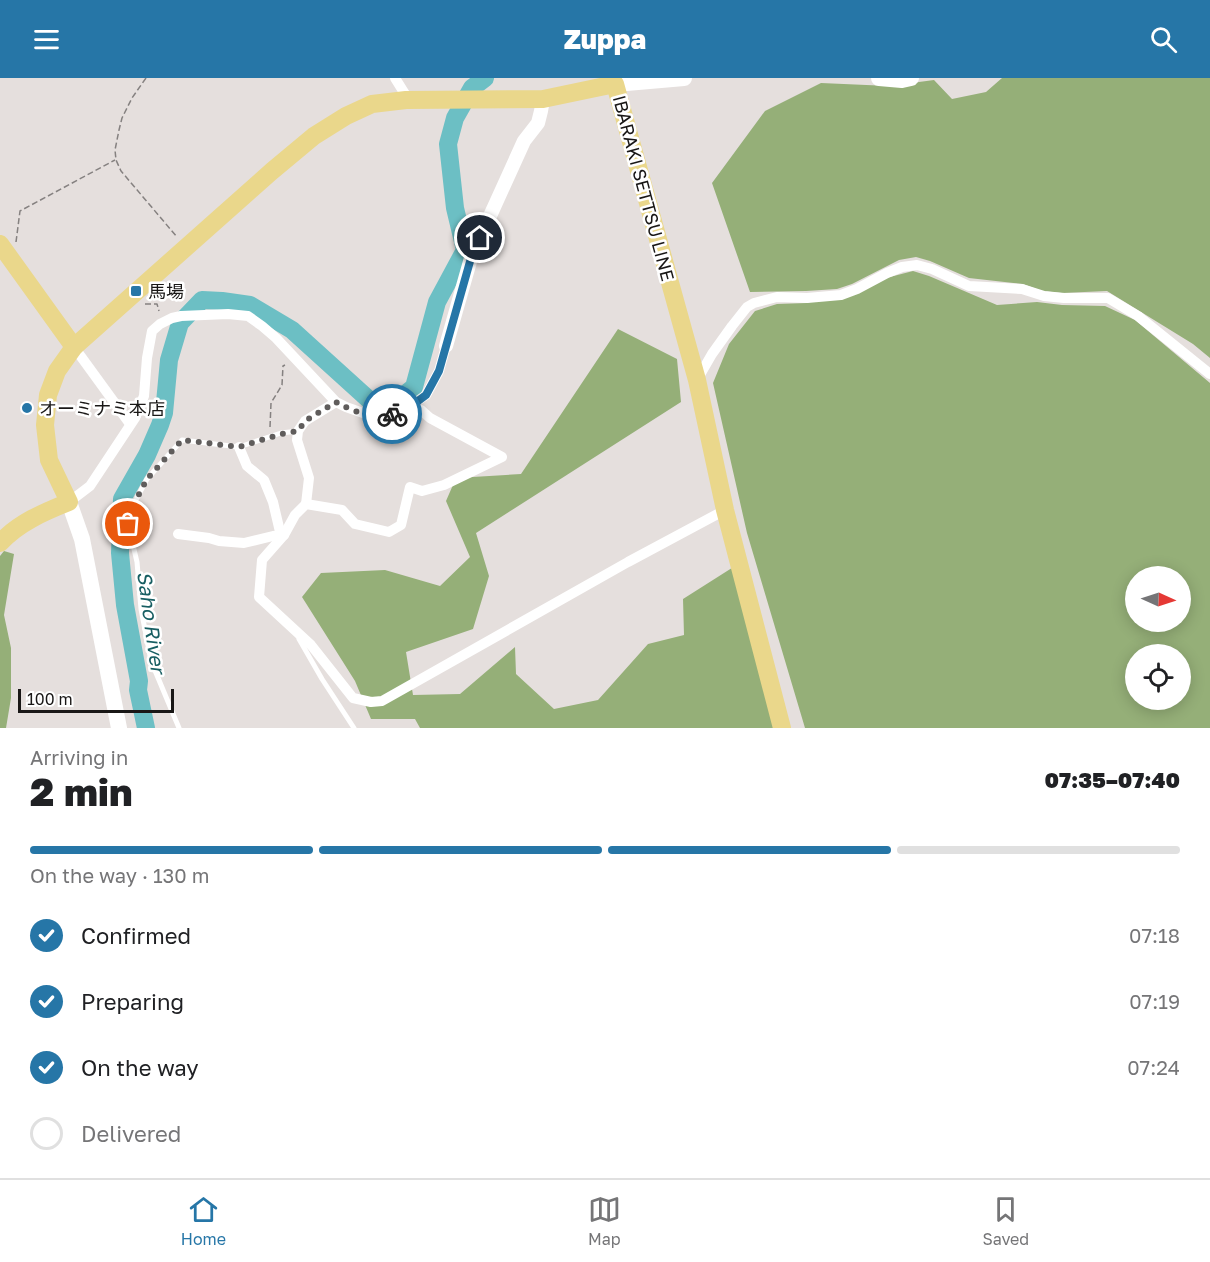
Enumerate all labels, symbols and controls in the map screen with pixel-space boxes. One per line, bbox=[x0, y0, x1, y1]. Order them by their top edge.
icon: menu bbox=[30, 23, 63, 56]
text: Zuppa bbox=[564, 23, 646, 55]
icon: search bbox=[1147, 23, 1180, 56]
street label: IBARAKI SETTSU LINE bbox=[609, 93, 679, 283]
pin bbox=[454, 212, 505, 263]
icon: home bbox=[463, 221, 496, 254]
place label: 馬場 bbox=[148, 280, 184, 302]
marker: 馬場 bbox=[129, 284, 143, 298]
courier bbox=[362, 384, 422, 444]
place label: オーミナミ本店 bbox=[39, 397, 165, 419]
icon: bike bbox=[376, 398, 409, 431]
marker: オーミナミ本店 bbox=[20, 401, 34, 415]
pin bbox=[102, 498, 153, 549]
icon: bag bbox=[111, 507, 144, 540]
north arrow bbox=[1125, 566, 1191, 632]
map controls bbox=[1125, 566, 1191, 710]
water label: Saho River bbox=[133, 570, 171, 678]
button: locate bbox=[1125, 644, 1191, 710]
scale bar bbox=[18, 686, 174, 714]
text: 100 m bbox=[27, 689, 73, 709]
text: Arriving in bbox=[30, 745, 128, 769]
text: 07:35–07:40 bbox=[1044, 766, 1180, 793]
text: 2 min bbox=[30, 768, 133, 815]
text: On the way · 130 m bbox=[30, 863, 209, 887]
icon: check bbox=[30, 919, 63, 952]
text: Confirmed bbox=[81, 922, 191, 949]
text: 07:18 bbox=[1129, 923, 1180, 947]
icon: check bbox=[30, 985, 63, 1018]
text: Preparing bbox=[81, 988, 184, 1015]
text: 07:19 bbox=[1129, 989, 1180, 1013]
icon: check bbox=[30, 1051, 63, 1084]
text: On the way bbox=[81, 1054, 199, 1081]
text: 07:24 bbox=[1127, 1055, 1180, 1079]
text: Delivered bbox=[81, 1120, 181, 1147]
tab: Home bbox=[181, 1193, 226, 1249]
tab: Map bbox=[588, 1193, 621, 1249]
tab: Saved bbox=[982, 1193, 1029, 1249]

